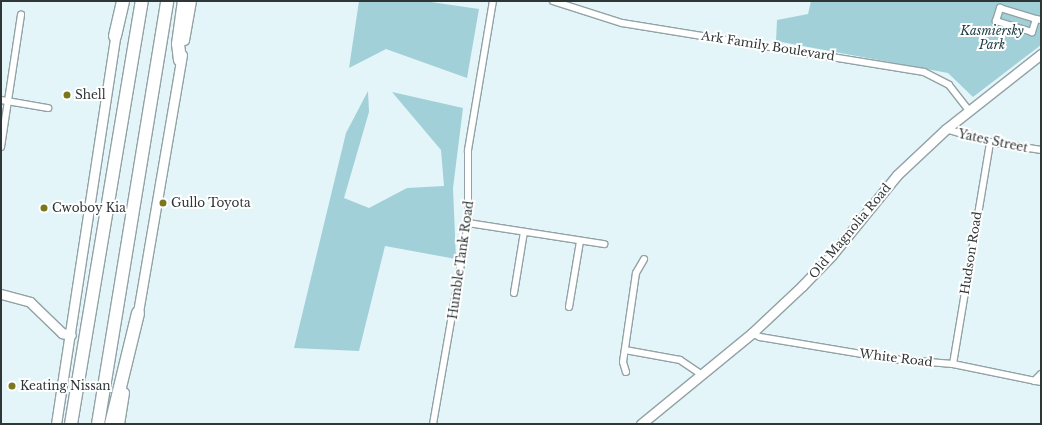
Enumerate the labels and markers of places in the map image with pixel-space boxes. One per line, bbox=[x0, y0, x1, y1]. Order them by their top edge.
place label: Shell bbox=[75, 88, 106, 102]
marker: Shell bbox=[62, 90, 72, 100]
place label: Gullo Toyota bbox=[171, 196, 251, 210]
marker: Gullo Toyota bbox=[158, 198, 168, 208]
place label: Cwoboy Kia bbox=[52, 201, 126, 215]
marker: Cwoboy Kia bbox=[39, 203, 49, 213]
place label: Keating Nissan bbox=[20, 379, 111, 393]
marker: Keating Nissan bbox=[7, 381, 17, 391]

